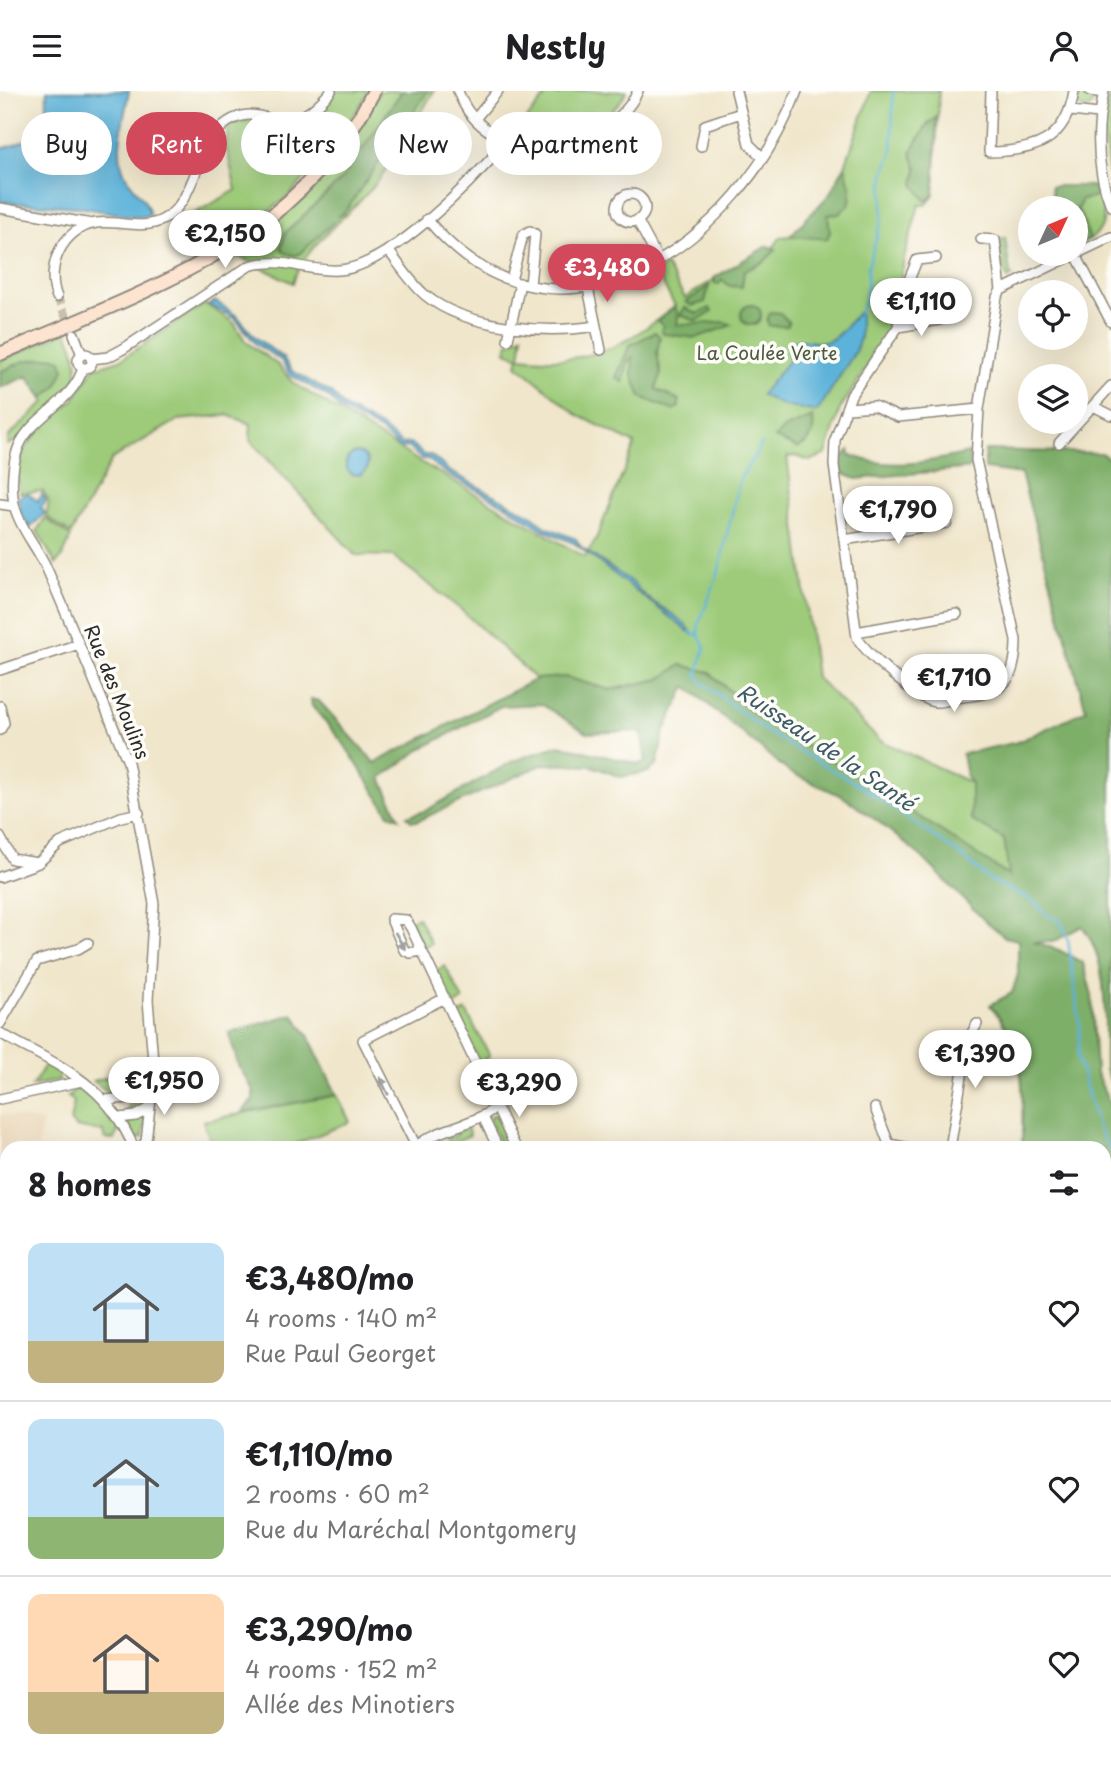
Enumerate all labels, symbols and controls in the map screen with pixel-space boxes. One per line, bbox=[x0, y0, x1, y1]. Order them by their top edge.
text: Nestly bbox=[505, 22, 606, 70]
icon: menu bbox=[28, 27, 66, 65]
icon: person bbox=[1045, 27, 1083, 65]
chip: Buy bbox=[21, 112, 112, 175]
chip: Rent bbox=[126, 112, 227, 175]
chip: Filters bbox=[241, 112, 360, 175]
chip: New bbox=[374, 112, 472, 175]
chip: Apartment bbox=[486, 112, 662, 175]
north arrow bbox=[1018, 196, 1088, 266]
map controls bbox=[1018, 196, 1088, 434]
pin: €2,150 bbox=[168, 211, 282, 270]
text: €2,150 bbox=[185, 215, 265, 250]
pin: €3,480 bbox=[550, 245, 664, 304]
text: €3,480 bbox=[564, 249, 650, 284]
pin: €1,110 bbox=[864, 279, 978, 338]
button: locate bbox=[1018, 280, 1088, 350]
text: €1,110 bbox=[886, 283, 956, 318]
park label: La Coulée Verte bbox=[696, 338, 838, 366]
button: layers bbox=[1018, 364, 1088, 434]
pin: €1,790 bbox=[841, 487, 955, 546]
text: €1,790 bbox=[859, 491, 937, 526]
street label: Rue des Moulins bbox=[78, 620, 158, 763]
pin: €1,710 bbox=[897, 655, 1011, 714]
text: €1,710 bbox=[917, 659, 991, 694]
water label: Ruisseau de la Santé bbox=[732, 675, 925, 819]
one-way arrow bbox=[394, 932, 407, 951]
pin: €1,390 bbox=[918, 1031, 1032, 1090]
text: €1,390 bbox=[935, 1035, 1015, 1070]
pin: €1,950 bbox=[107, 1058, 221, 1117]
pin: €3,290 bbox=[462, 1059, 576, 1119]
text: €1,950 bbox=[124, 1062, 204, 1097]
text: €3,290 bbox=[476, 1064, 562, 1099]
one-way arrow bbox=[379, 1076, 390, 1096]
text: 8 homes bbox=[28, 1161, 151, 1206]
icon: filters bbox=[1045, 1164, 1083, 1202]
text: €3,480/mo bbox=[245, 1255, 414, 1300]
icon: home bbox=[84, 1271, 168, 1355]
icon: heart bbox=[1045, 1294, 1083, 1332]
text: 4 rooms · 140 m² bbox=[245, 1300, 437, 1335]
text: Rue Paul Georget bbox=[245, 1335, 436, 1370]
text: €1,110/mo bbox=[245, 1431, 393, 1476]
icon: home bbox=[84, 1447, 168, 1531]
icon: heart bbox=[1045, 1470, 1083, 1508]
text: 2 rooms · 60 m² bbox=[245, 1476, 430, 1511]
text: Rue du Maréchal Montgomery bbox=[245, 1511, 577, 1546]
text: €3,290/mo bbox=[245, 1606, 413, 1651]
icon: home bbox=[84, 1622, 168, 1706]
icon: heart bbox=[1045, 1645, 1083, 1683]
text: 4 rooms · 152 m² bbox=[245, 1651, 438, 1686]
text: Allée des Minotiers bbox=[245, 1686, 455, 1721]

